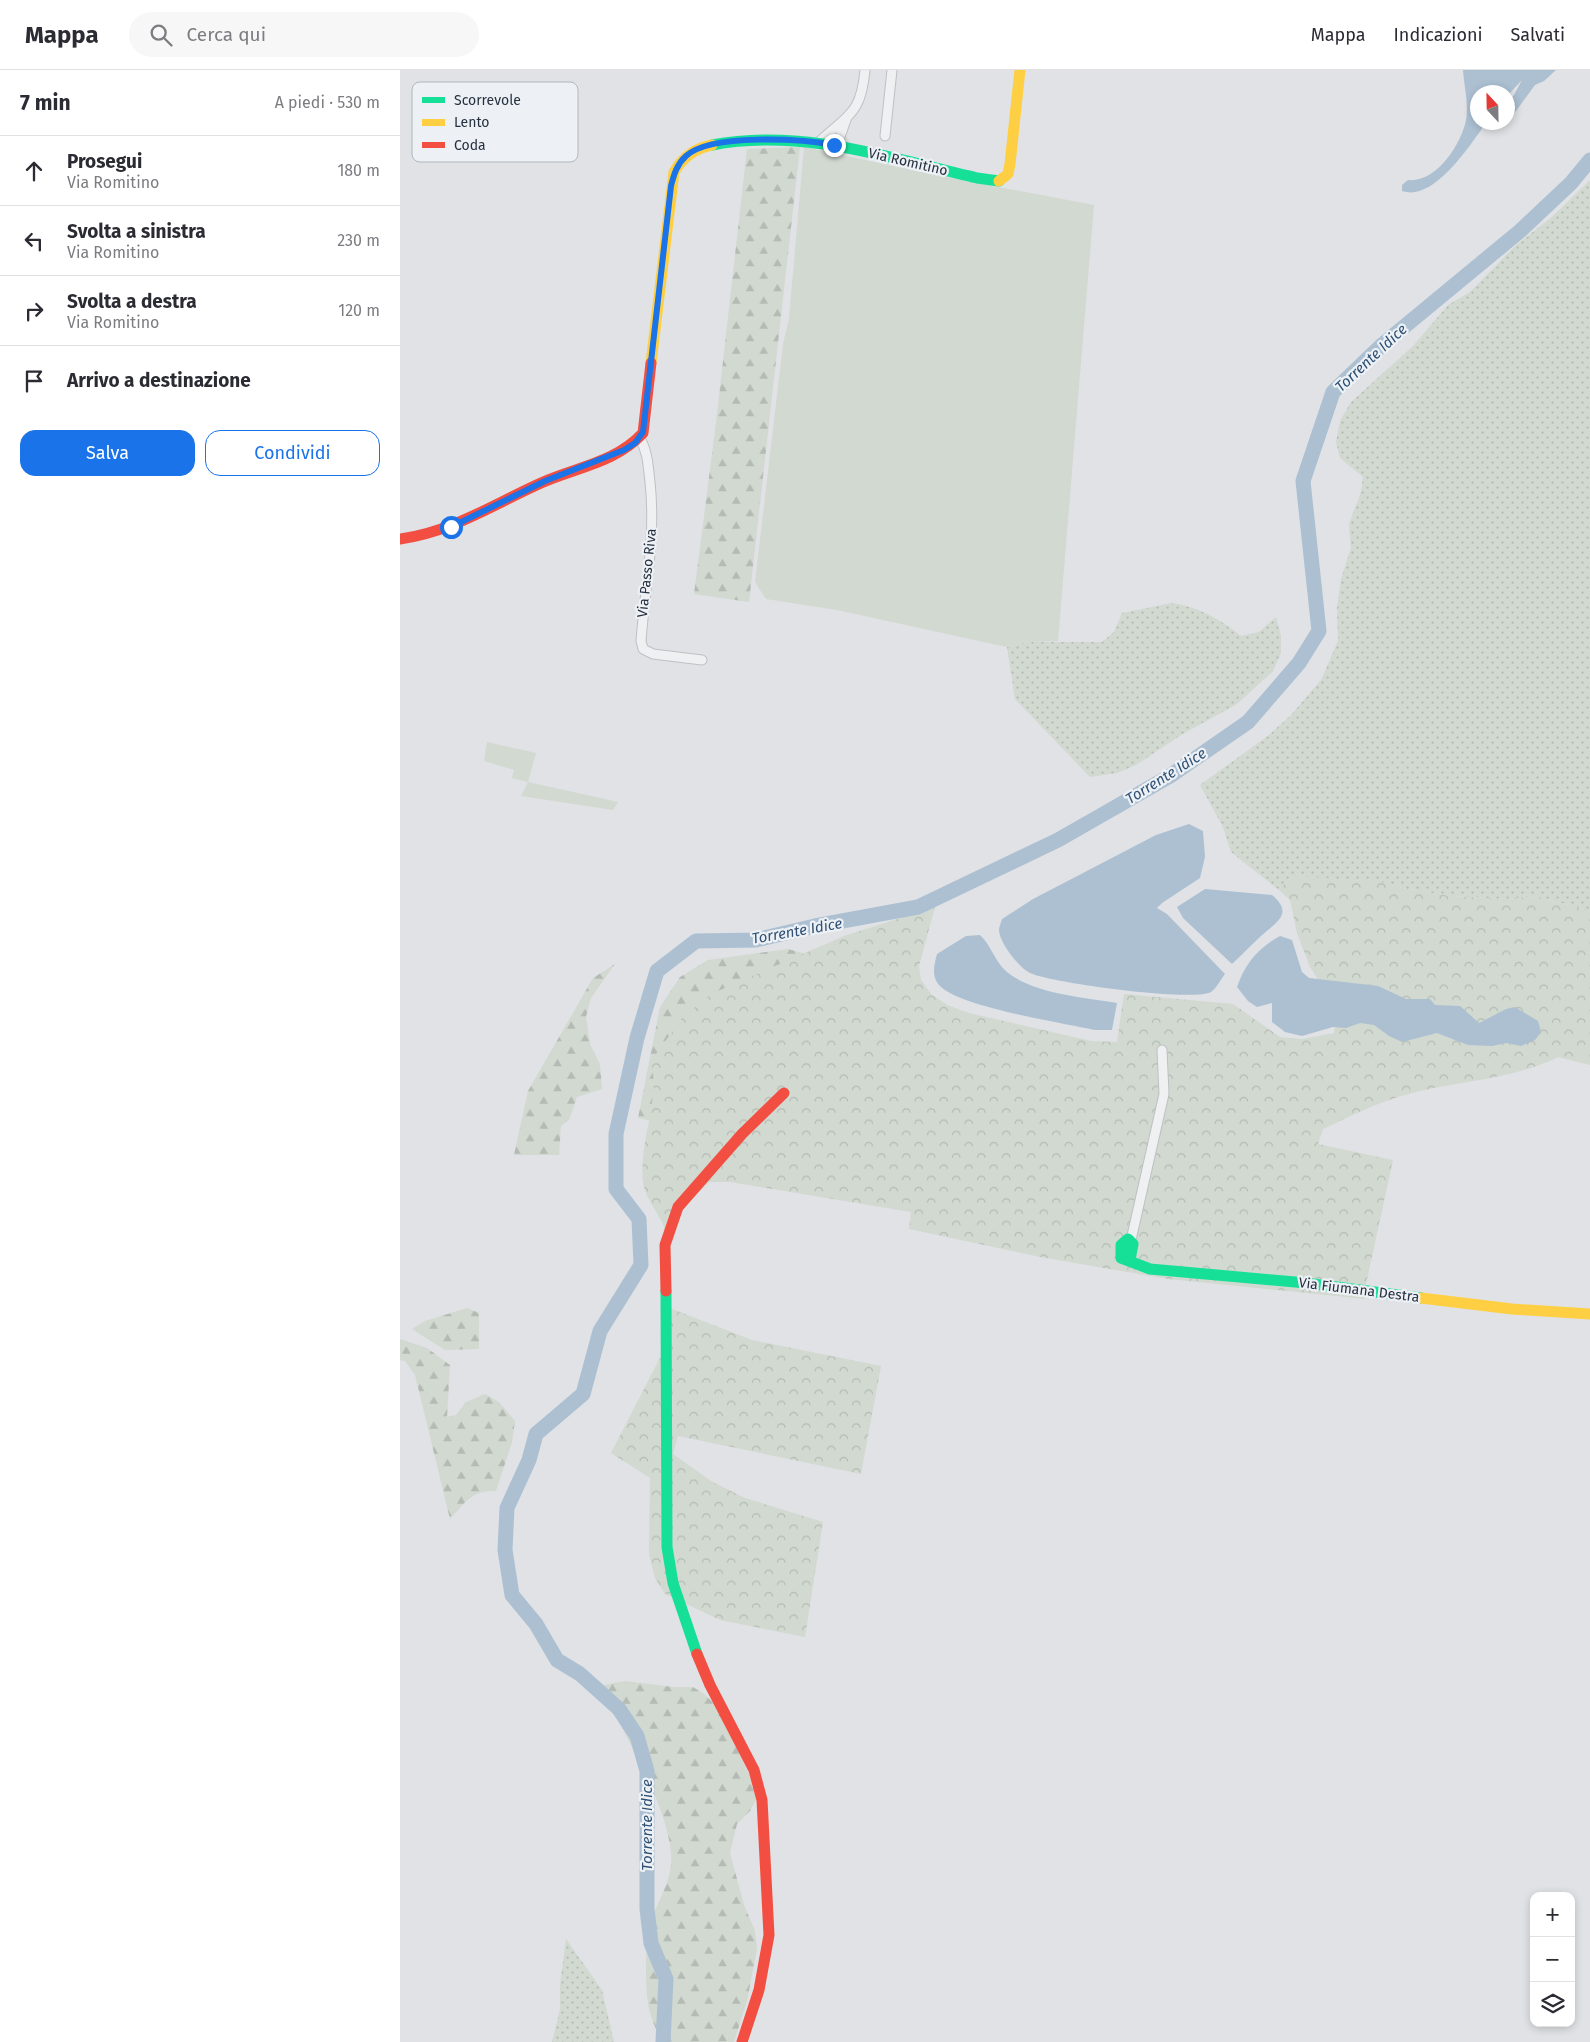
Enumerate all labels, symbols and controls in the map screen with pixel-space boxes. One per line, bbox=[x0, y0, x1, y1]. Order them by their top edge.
search box bbox=[129, 12, 479, 57]
text: Mappa bbox=[25, 21, 99, 49]
icon: search bbox=[147, 21, 175, 49]
text: Cerca qui bbox=[187, 23, 266, 46]
text: Mappa bbox=[1311, 24, 1366, 46]
text: Indicazioni bbox=[1394, 24, 1483, 46]
text: Salvati bbox=[1511, 24, 1565, 46]
legend bbox=[412, 82, 578, 162]
north arrow bbox=[1470, 85, 1515, 130]
text: 7 min bbox=[20, 90, 71, 116]
text: Scorrevole bbox=[454, 92, 521, 109]
text: A piedi · 530 m bbox=[275, 93, 380, 112]
text: Lento bbox=[454, 114, 489, 131]
route end bbox=[823, 134, 846, 157]
text: Coda bbox=[454, 137, 486, 154]
street label: Via Romitino bbox=[867, 145, 949, 179]
text: Prosegui bbox=[67, 150, 142, 173]
icon: ahead bbox=[20, 157, 48, 185]
text: 180 m bbox=[337, 161, 380, 180]
text: Via Romitino bbox=[67, 173, 159, 192]
text: Svolta a sinistra bbox=[67, 220, 206, 243]
icon: left bbox=[20, 227, 48, 255]
text: 230 m bbox=[337, 231, 380, 250]
text: Via Romitino bbox=[67, 243, 159, 262]
text: Svolta a destra bbox=[67, 290, 197, 313]
icon: right bbox=[20, 297, 48, 325]
text: 120 m bbox=[338, 301, 380, 320]
text: Via Romitino bbox=[67, 313, 159, 332]
water label: Torrente Idice bbox=[1331, 320, 1411, 396]
icon: arrive bbox=[20, 367, 48, 395]
text: Arrivo a destinazione bbox=[67, 369, 251, 392]
button: Salva bbox=[20, 430, 195, 476]
button: Condividi bbox=[205, 430, 380, 476]
route start bbox=[440, 516, 463, 539]
street label: Via Passo Riva bbox=[634, 528, 660, 618]
water label: Torrente Idice bbox=[1122, 744, 1210, 808]
water label: Torrente Idice bbox=[750, 914, 844, 948]
street label: Via Fiumana Destra bbox=[1298, 1274, 1420, 1306]
water label: Torrente Idice bbox=[638, 1779, 656, 1871]
map controls bbox=[1530, 1892, 1575, 2027]
button: + bbox=[1530, 1892, 1575, 1937]
button: − bbox=[1530, 1937, 1575, 1982]
button: layers bbox=[1530, 1982, 1575, 2027]

